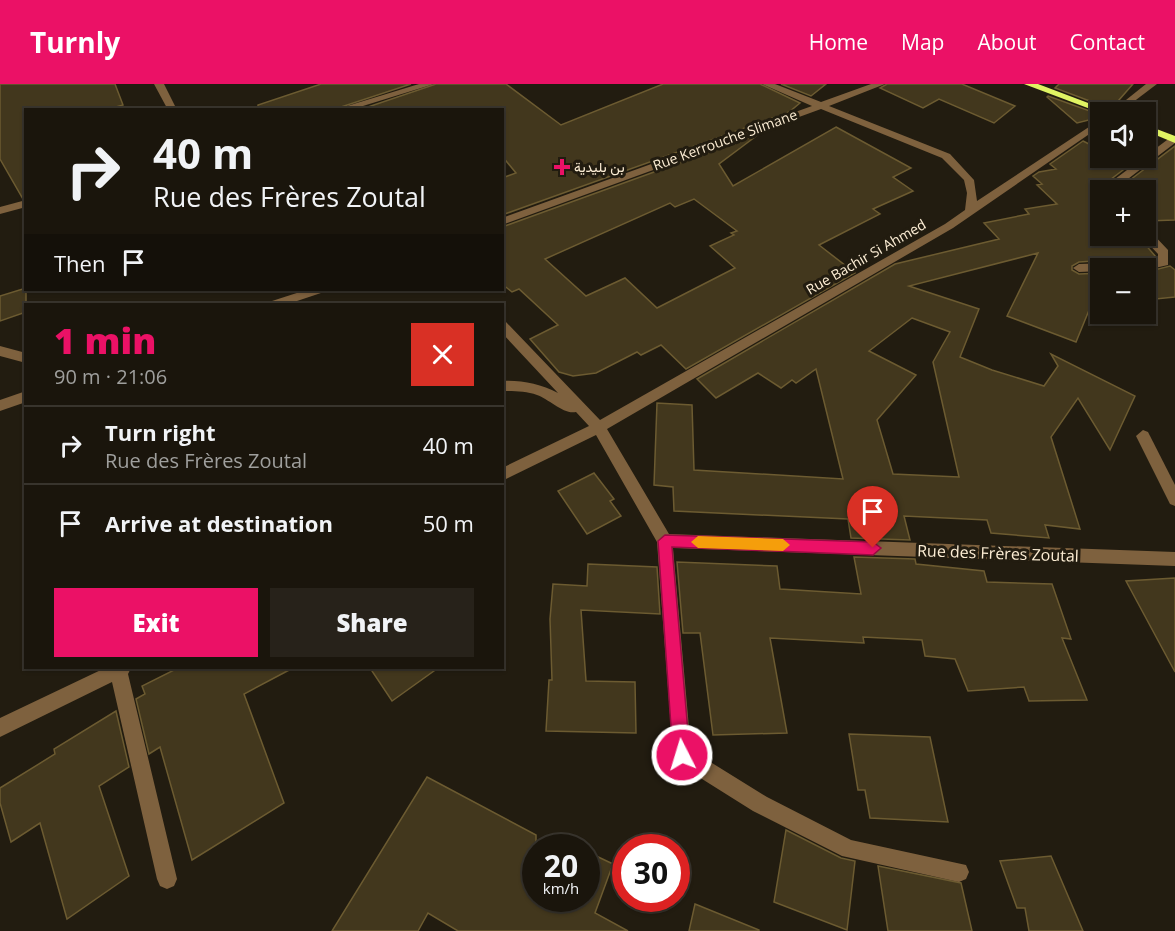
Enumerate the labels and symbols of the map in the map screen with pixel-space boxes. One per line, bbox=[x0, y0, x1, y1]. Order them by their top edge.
street label: Rue Kerrouche Slimane bbox=[650, 105, 800, 175]
place label: بن بليدية bbox=[574, 157, 625, 176]
marker: بن بليدية bbox=[555, 160, 569, 174]
street label: Rue Bachir Si Ahmed bbox=[802, 214, 929, 299]
pin bbox=[847, 486, 898, 548]
street label: Rue des Frères Zoutal bbox=[917, 539, 1079, 567]
position arrow bbox=[650, 723, 714, 787]
speed limit sign: 30 bbox=[612, 834, 690, 912]

